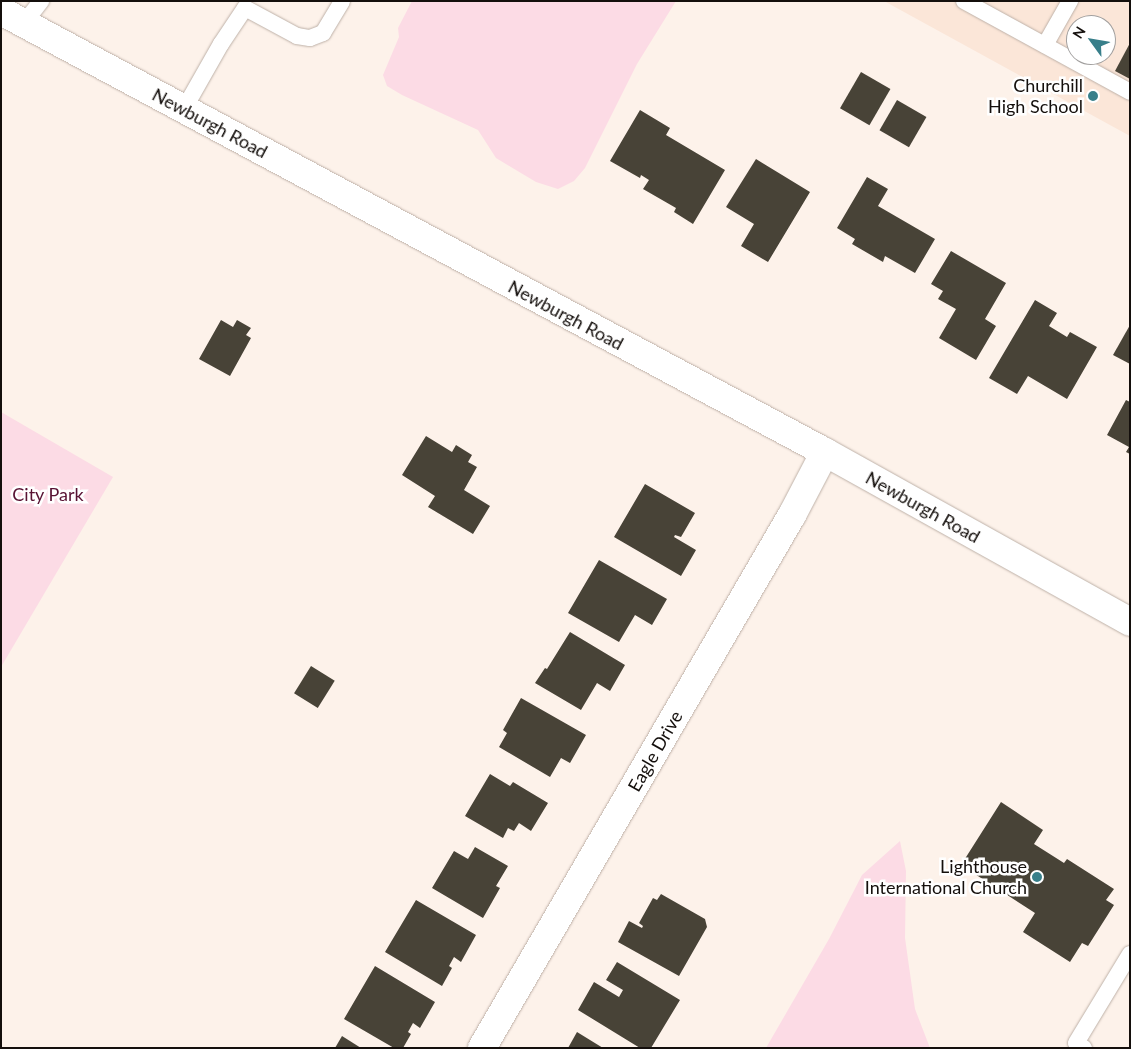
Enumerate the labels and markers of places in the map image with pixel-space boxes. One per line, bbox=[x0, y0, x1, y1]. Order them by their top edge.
place label: Churchill High School bbox=[988, 75, 1083, 118]
marker: Churchill High School bbox=[1087, 90, 1099, 102]
place label: Lighthouse International Church bbox=[865, 856, 1027, 899]
marker: Lighthouse International Church bbox=[1031, 871, 1043, 883]

